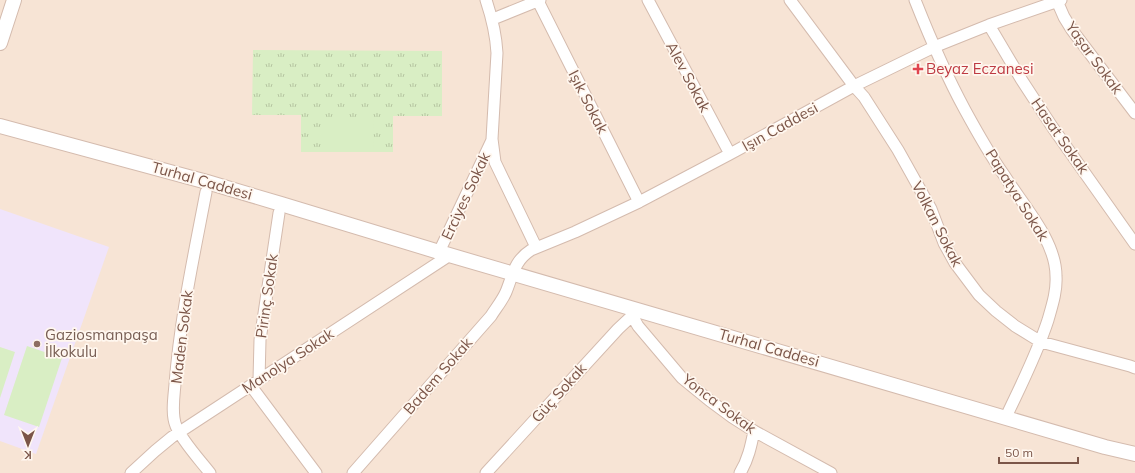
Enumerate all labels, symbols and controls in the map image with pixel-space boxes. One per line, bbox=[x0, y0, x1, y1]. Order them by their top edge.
street label: Yaşar Sokak bbox=[1061, 17, 1127, 98]
street label: Alev Sokak bbox=[662, 38, 715, 115]
place label: Beyaz Eczanesi bbox=[926, 59, 1034, 78]
marker: Beyaz Eczanesi bbox=[913, 64, 923, 74]
street label: Işık Sokak bbox=[564, 67, 613, 137]
street label: Hasat Sokak bbox=[1027, 94, 1094, 178]
street label: Işın Caddesi bbox=[739, 98, 821, 155]
street label: Papatya Sokak bbox=[982, 145, 1053, 244]
street label: Erciyes Sokak bbox=[437, 149, 494, 243]
street label: Turhal Caddesi bbox=[150, 157, 255, 204]
street label: Volkan Sokak bbox=[908, 178, 967, 270]
street label: Pirinç Sokak bbox=[251, 252, 282, 339]
street label: Maden Sokak bbox=[166, 289, 197, 385]
street label: Manolya Sokak bbox=[238, 324, 338, 397]
street label: Turhal Caddesi bbox=[717, 324, 822, 371]
place label: Gaziosmanpaşa İlkokulu bbox=[45, 325, 158, 361]
street label: Badem Sokak bbox=[399, 333, 476, 418]
marker: Gaziosmanpaşa İlkokulu bbox=[32, 339, 42, 349]
street label: Güç Sokak bbox=[527, 359, 590, 426]
street label: Yonca Sokak bbox=[678, 369, 760, 438]
north arrow bbox=[8, 425, 48, 465]
scale bar bbox=[999, 439, 1078, 465]
text: 50 m bbox=[1005, 445, 1033, 460]
text: K bbox=[24, 448, 32, 462]

